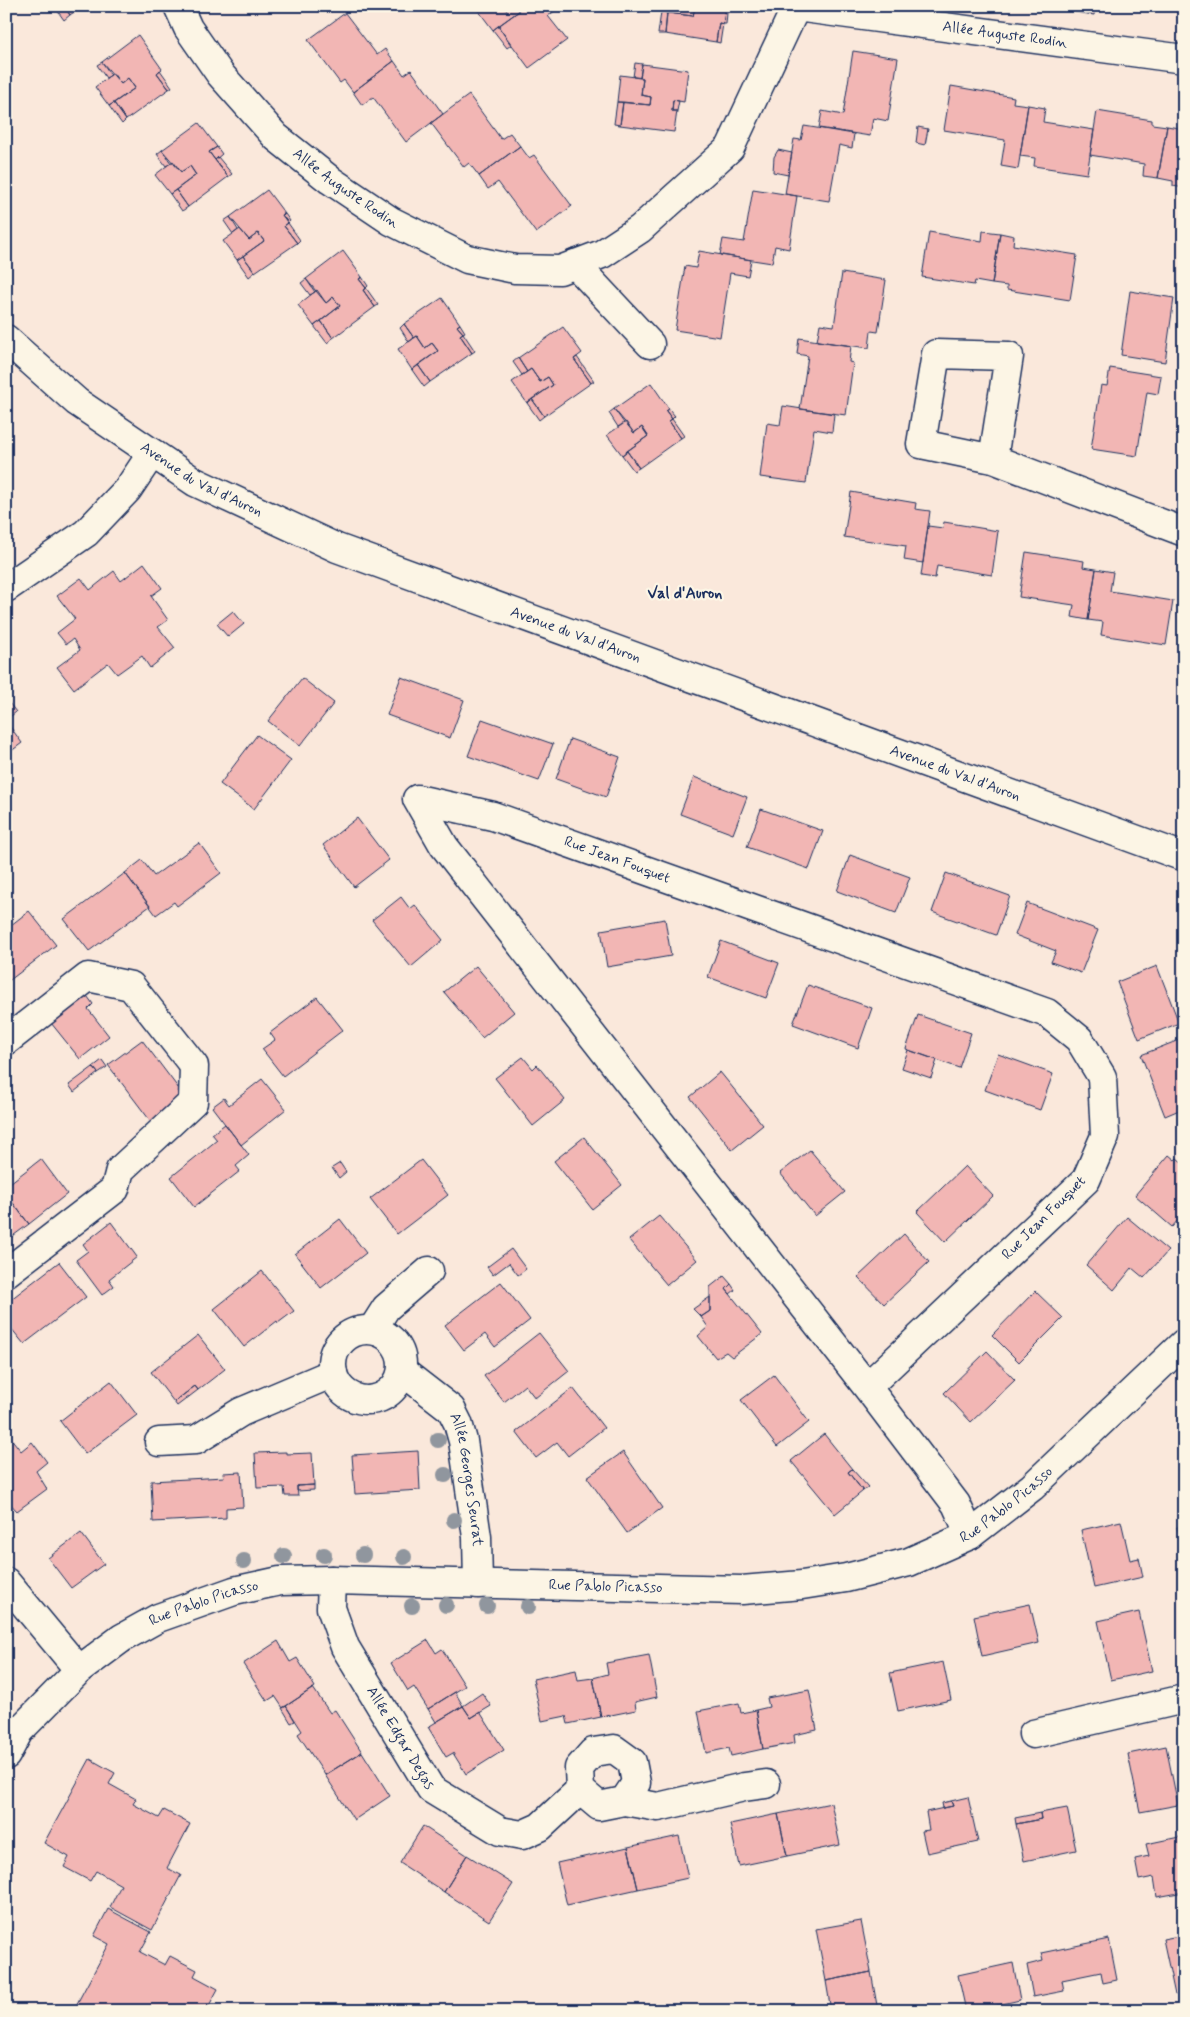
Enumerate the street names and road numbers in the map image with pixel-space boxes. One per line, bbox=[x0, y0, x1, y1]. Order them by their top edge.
street label: Allée Auguste Rodin bbox=[941, 17, 1069, 53]
street label: Allée Auguste Rodin bbox=[288, 144, 402, 233]
street label: Avenue du Val d'Auron bbox=[136, 438, 266, 522]
street label: Avenue du Val d'Auron bbox=[507, 602, 644, 668]
street label: Avenue du Val d'Auron bbox=[887, 740, 1023, 806]
street label: Rue Jean Fouquet bbox=[561, 832, 673, 889]
street label: Rue Jean Fouquet bbox=[998, 1171, 1091, 1264]
street label: Allée Georges Seurat bbox=[444, 1409, 487, 1547]
street label: Rue Pablo Picasso bbox=[957, 1462, 1057, 1548]
street label: Rue Pablo Picasso bbox=[548, 1575, 663, 1598]
street label: Rue Pablo Picasso bbox=[146, 1576, 260, 1631]
street label: Allée Edgar Degas bbox=[361, 1683, 439, 1794]

